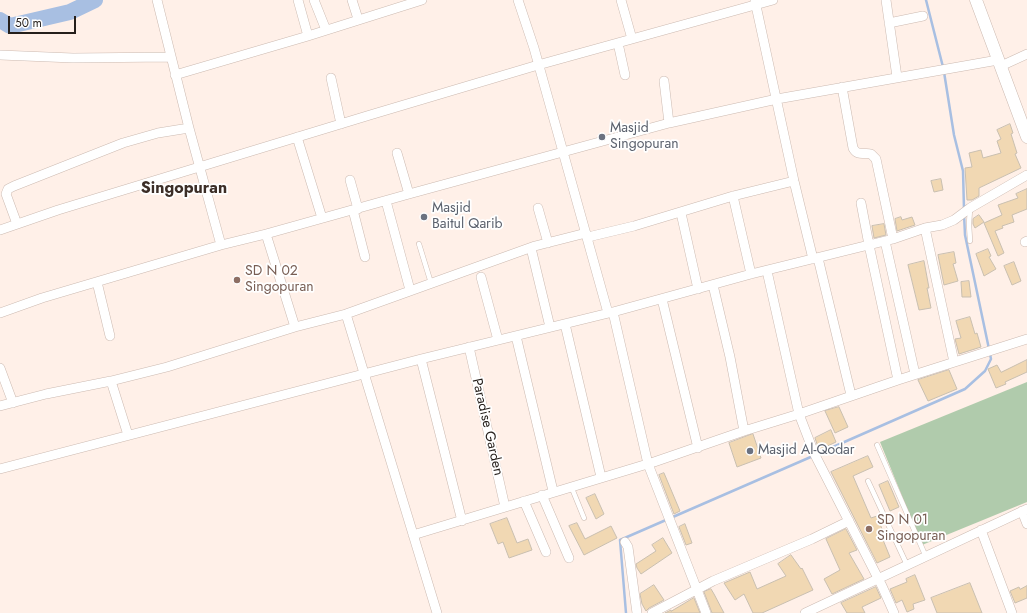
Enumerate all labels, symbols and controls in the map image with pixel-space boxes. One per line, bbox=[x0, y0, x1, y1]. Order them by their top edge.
scale bar bbox=[10, 8, 78, 34]
text: 50 m bbox=[15, 14, 42, 32]
place label: Masjid Singopuran bbox=[610, 121, 679, 154]
marker: Masjid Singopuran bbox=[597, 132, 607, 142]
district label: Singopuran bbox=[141, 179, 227, 199]
place label: Masjid Baitul Qarib bbox=[432, 201, 503, 234]
marker: Masjid Baitul Qarib bbox=[419, 212, 429, 222]
place label: SD N 02 Singopuran bbox=[245, 264, 314, 296]
marker: SD N 02 Singopuran bbox=[232, 275, 242, 285]
street label: Paradise Garden bbox=[468, 377, 506, 477]
place label: Masjid Al-Qodar bbox=[758, 443, 855, 459]
marker: Masjid Al-Qodar bbox=[745, 446, 755, 456]
place label: SD N 01 Singopuran bbox=[877, 513, 946, 546]
marker: SD N 01 Singopuran bbox=[864, 524, 874, 534]

